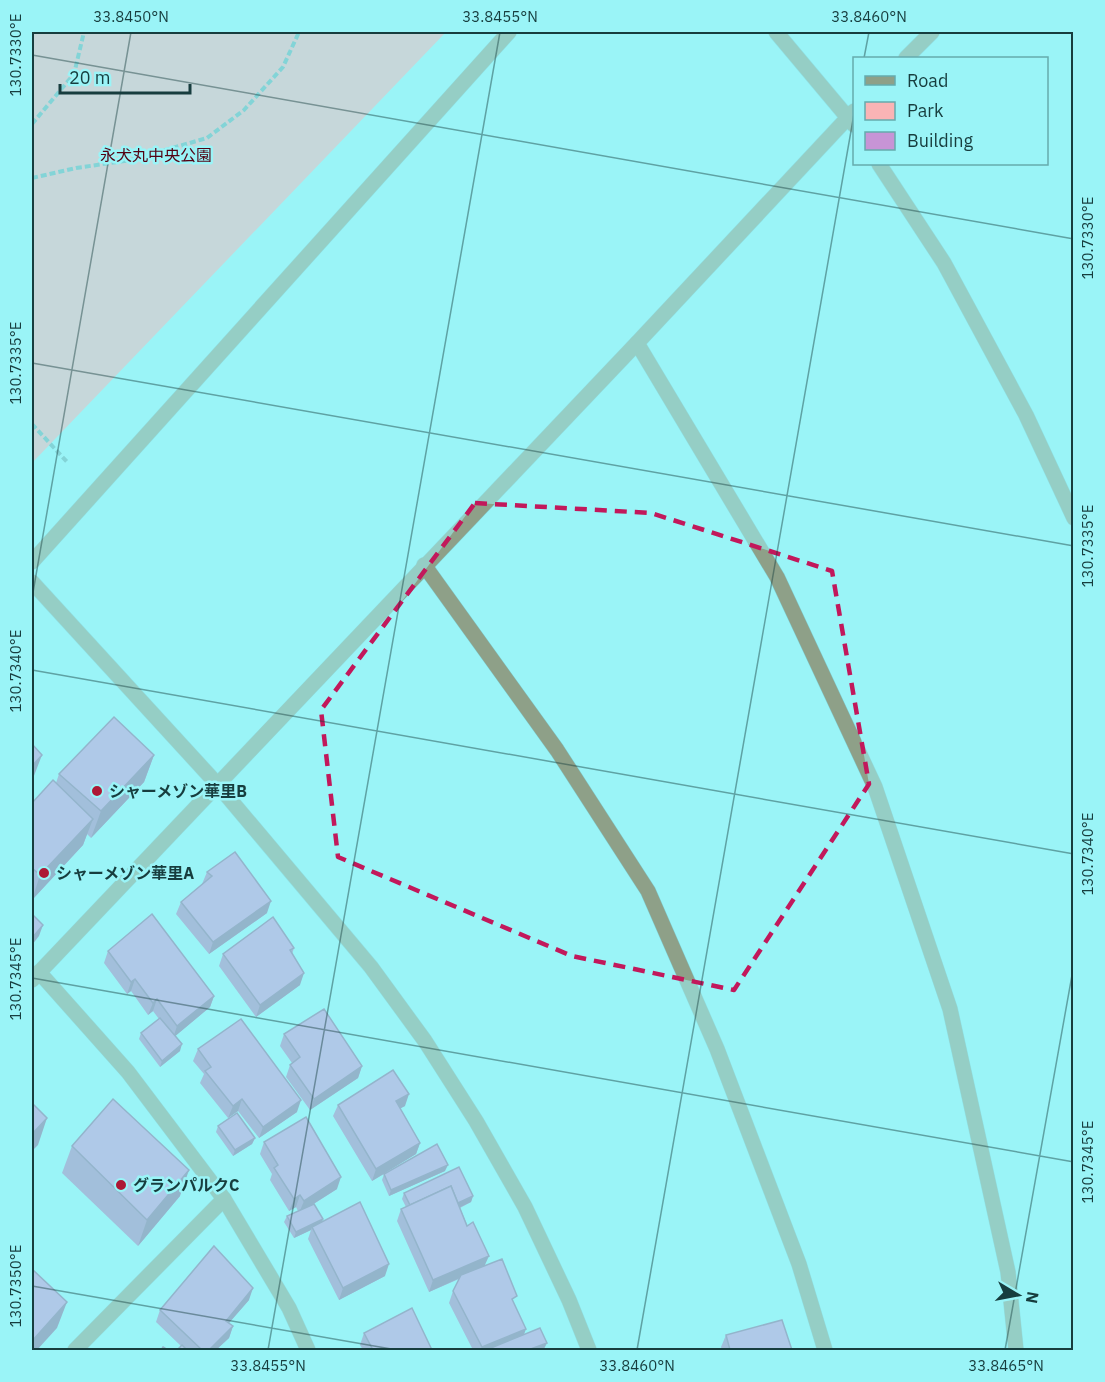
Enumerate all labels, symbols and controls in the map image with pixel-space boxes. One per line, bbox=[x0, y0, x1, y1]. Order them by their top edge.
text: 33.8450°N bbox=[93, 7, 169, 26]
text: 33.8455°N bbox=[462, 7, 538, 26]
text: 33.8460°N bbox=[831, 7, 907, 26]
text: 130.7330°E bbox=[6, 14, 25, 96]
scale bar bbox=[60, 57, 190, 95]
legend bbox=[853, 57, 1048, 165]
text: 20 m bbox=[69, 66, 111, 89]
text: Road bbox=[907, 69, 948, 92]
text: Park bbox=[907, 99, 944, 122]
text: Building bbox=[907, 129, 974, 152]
park label: 永犬丸中央公園 bbox=[100, 145, 212, 165]
text: 130.7330°E bbox=[1078, 197, 1097, 279]
text: 130.7335°E bbox=[6, 322, 25, 404]
text: 130.7335°E bbox=[1078, 505, 1097, 587]
text: 130.7340°E bbox=[6, 630, 25, 712]
place label: シャーメゾン華里B bbox=[109, 781, 247, 801]
marker: シャーメゾン華里B bbox=[90, 784, 104, 798]
text: 130.7340°E bbox=[1078, 813, 1097, 895]
place label: シャーメゾン華里A bbox=[56, 863, 194, 883]
marker: シャーメゾン華里A bbox=[37, 866, 51, 880]
text: 130.7345°E bbox=[6, 938, 25, 1020]
text: 130.7345°E bbox=[1078, 1121, 1097, 1203]
place label: グランパルクC bbox=[133, 1175, 239, 1195]
marker: グランパルクC bbox=[114, 1178, 128, 1192]
text: 130.7350°E bbox=[6, 1245, 25, 1327]
north arrow bbox=[988, 1265, 1048, 1325]
text: N bbox=[1022, 1290, 1044, 1305]
text: 33.8455°N bbox=[230, 1356, 306, 1375]
text: 33.8460°N bbox=[599, 1356, 675, 1375]
text: 33.8465°N bbox=[968, 1356, 1044, 1375]

